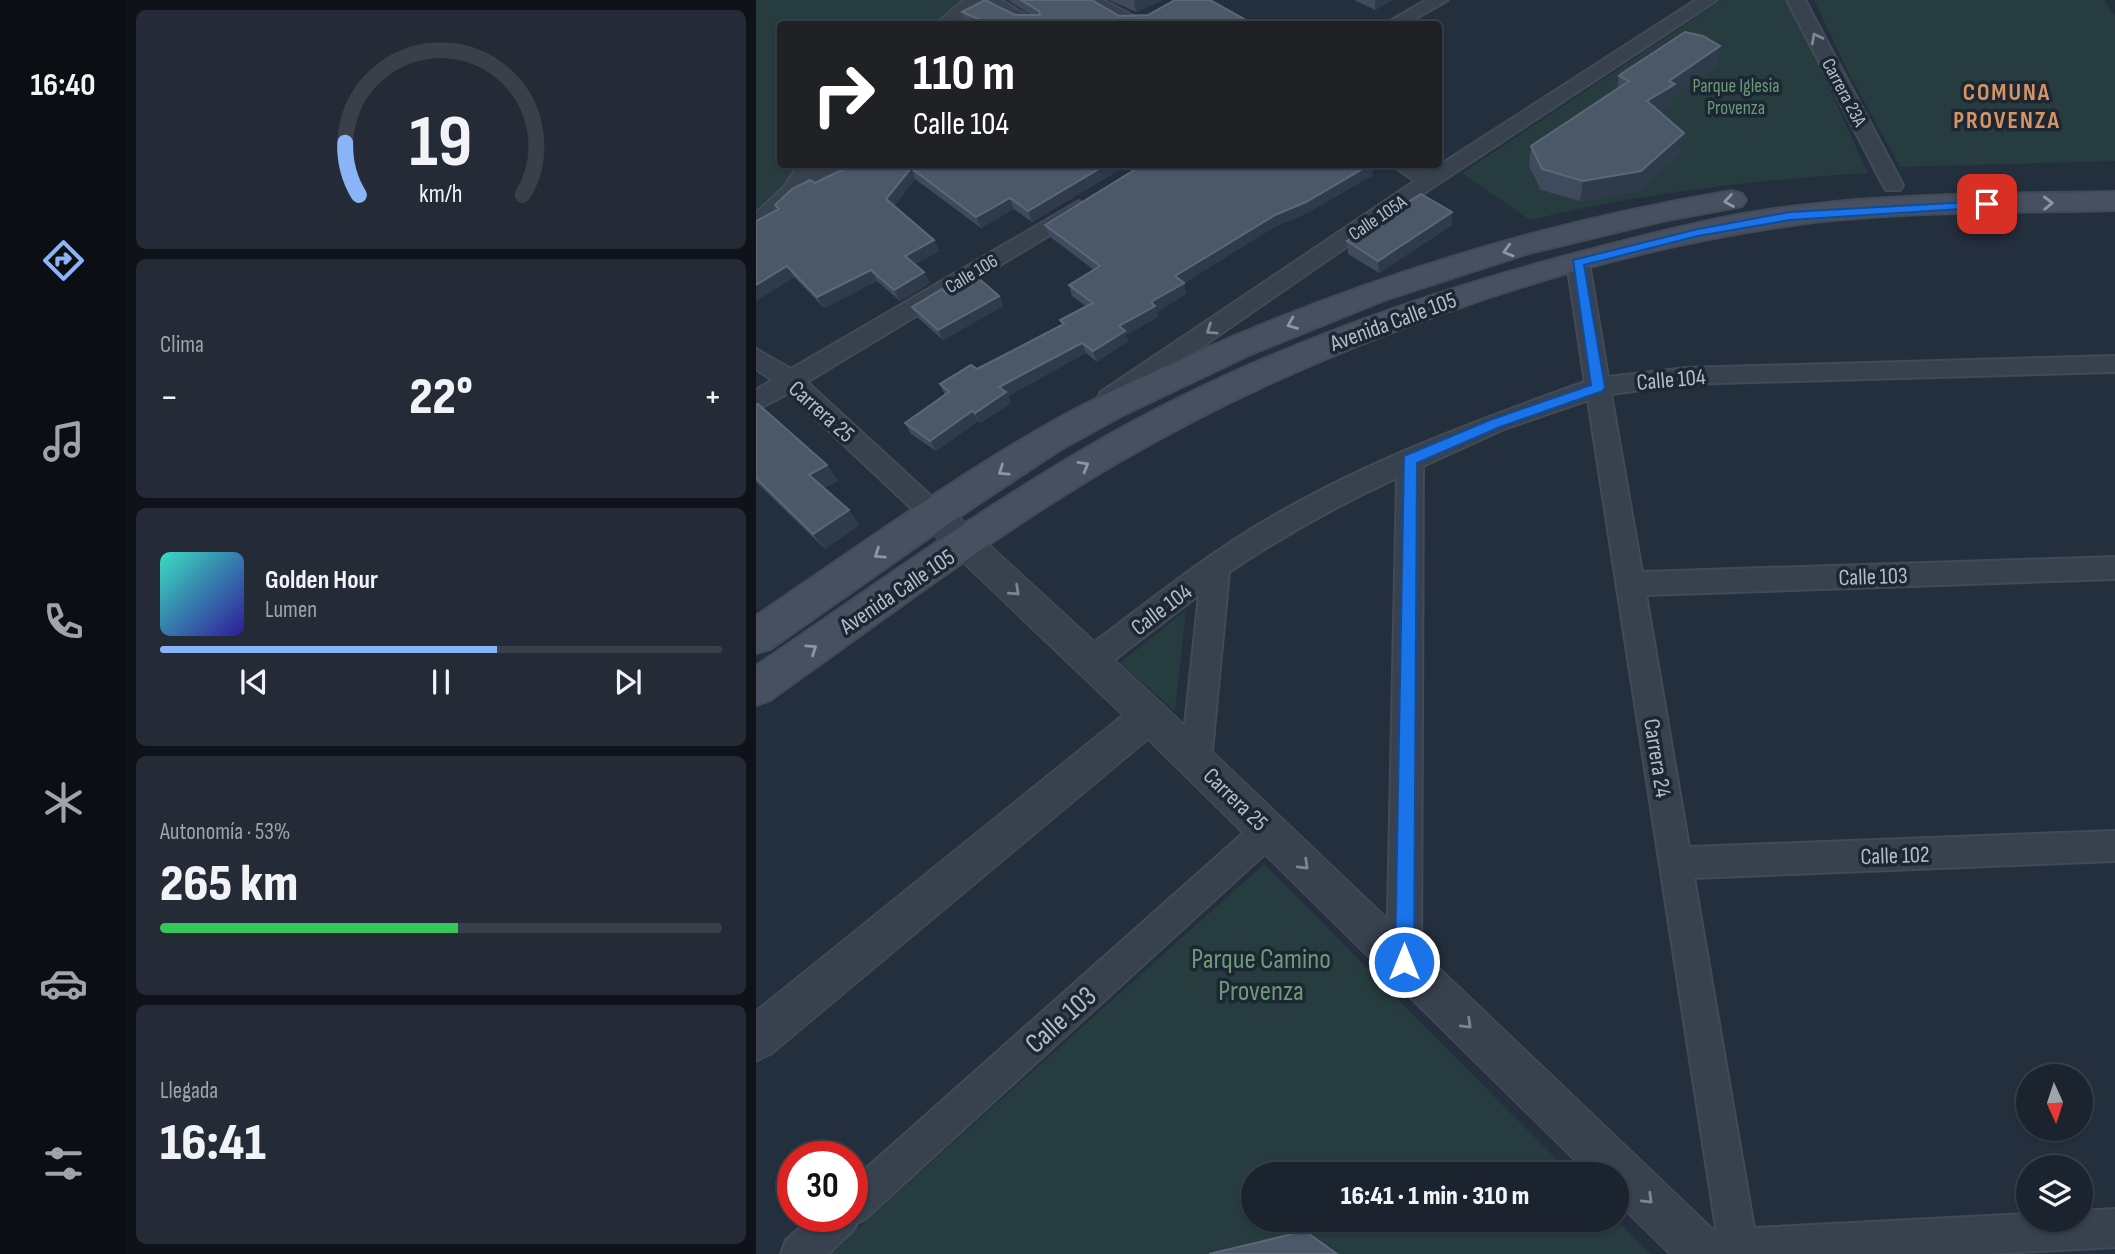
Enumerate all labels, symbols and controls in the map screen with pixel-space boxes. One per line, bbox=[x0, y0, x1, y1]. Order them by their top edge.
one-way arrow bbox=[1810, 33, 1824, 45]
text: 110 m bbox=[913, 45, 1015, 104]
icon: right bbox=[798, 49, 889, 140]
street label: Carrera 23A bbox=[1816, 55, 1872, 131]
text: 16:40 bbox=[31, 66, 95, 105]
park label: Parque Iglesia Provenza bbox=[1692, 75, 1780, 120]
district label: COMUNA PROVENZA bbox=[1953, 78, 2061, 135]
text: 19 bbox=[409, 100, 473, 188]
text: Calle 104 bbox=[913, 105, 1009, 144]
pin bbox=[1957, 174, 2017, 234]
text: km/h bbox=[419, 179, 463, 210]
icon: arrive bbox=[1968, 185, 2006, 223]
street label: Calle 105A bbox=[1345, 190, 1412, 246]
one-way arrow bbox=[1723, 193, 1735, 208]
one-way arrow bbox=[2042, 195, 2053, 210]
icon: directions bbox=[39, 236, 88, 285]
one-way arrow bbox=[1502, 243, 1514, 258]
street label: Calle 106 bbox=[941, 250, 1002, 299]
street label: Avenida Calle 105 bbox=[1325, 286, 1460, 358]
one-way arrow bbox=[1287, 315, 1299, 329]
one-way arrow bbox=[1206, 322, 1219, 334]
text: Clima bbox=[160, 331, 204, 359]
street label: Calle 104 bbox=[1635, 363, 1707, 397]
text: 22° bbox=[409, 366, 473, 429]
text: − bbox=[160, 375, 179, 420]
text: + bbox=[703, 375, 722, 420]
street label: Carrera 25 bbox=[783, 375, 860, 449]
icon: music bbox=[39, 417, 88, 466]
one-way arrow bbox=[1076, 462, 1089, 475]
one-way arrow bbox=[997, 463, 1010, 476]
street label: Avenida Calle 105 bbox=[834, 543, 960, 641]
one-way arrow bbox=[874, 546, 887, 558]
street label: Calle 103 bbox=[1838, 562, 1908, 592]
text: Golden Hour bbox=[265, 565, 378, 596]
street label: Calle 104 bbox=[1126, 578, 1198, 642]
one-way arrow bbox=[1007, 582, 1020, 595]
text: Lumen bbox=[265, 596, 317, 624]
icon: phone bbox=[39, 597, 88, 646]
one-way arrow bbox=[804, 645, 817, 657]
icon: previous bbox=[235, 663, 273, 701]
icon: pause bbox=[422, 663, 460, 701]
icon: next bbox=[609, 663, 647, 701]
street label: Carrera 24 bbox=[1637, 717, 1677, 800]
street label: Carrera 25 bbox=[1197, 762, 1274, 837]
icon: climate bbox=[39, 778, 88, 827]
text: Autonomía · 53% bbox=[160, 818, 291, 846]
street label: Calle 102 bbox=[1860, 841, 1930, 871]
text: 265 km bbox=[160, 853, 298, 916]
one-way arrow bbox=[1296, 857, 1309, 870]
position arrow bbox=[1367, 925, 1441, 999]
park label: Parque Camino Provenza bbox=[1191, 943, 1331, 1008]
icon: car bbox=[39, 959, 88, 1008]
street label: Calle 103 bbox=[1019, 980, 1103, 1060]
one-way arrow bbox=[1459, 1015, 1472, 1028]
north arrow bbox=[2016, 1064, 2093, 1141]
map controls bbox=[2016, 1064, 2093, 1232]
text: Llegada bbox=[160, 1077, 218, 1105]
text: 16:41 bbox=[160, 1112, 266, 1175]
icon: filters bbox=[39, 1139, 88, 1188]
speed limit sign: 30 bbox=[777, 1141, 868, 1232]
button: layers bbox=[2016, 1155, 2093, 1232]
text: 16:41 · 1 min · 310 m bbox=[1341, 1181, 1529, 1212]
one-way arrow bbox=[1640, 1191, 1653, 1204]

